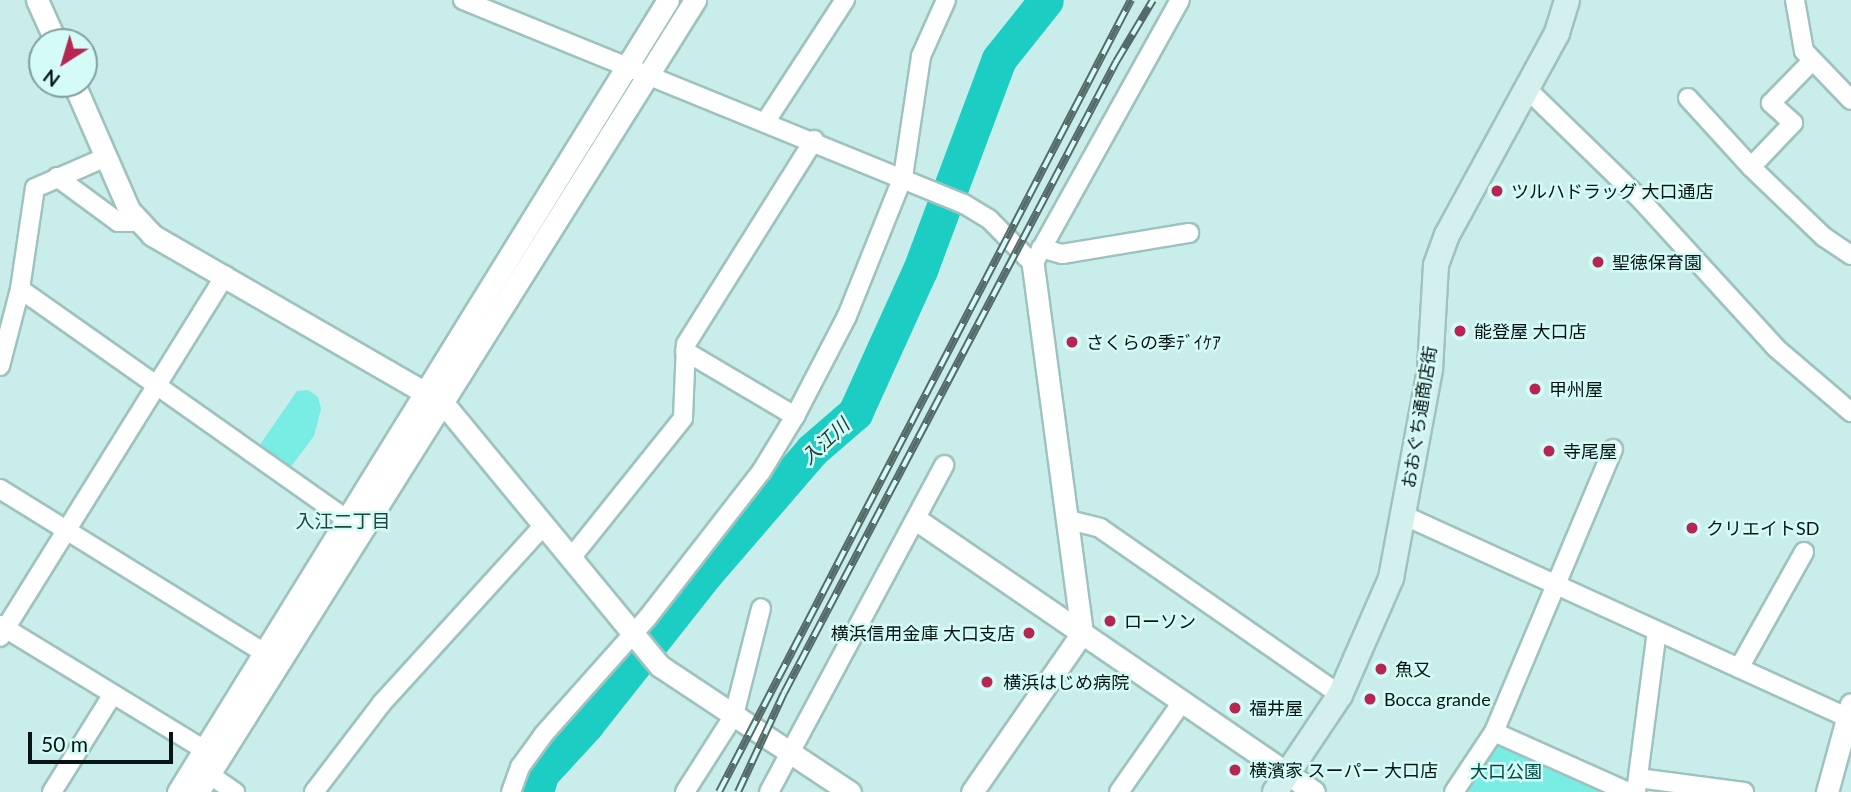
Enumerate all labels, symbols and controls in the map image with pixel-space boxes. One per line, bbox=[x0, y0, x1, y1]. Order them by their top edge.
north arrow bbox=[28, 28, 98, 98]
text: N bbox=[39, 65, 64, 92]
place label: ツルハドラッグ 大口通店 bbox=[1511, 180, 1714, 202]
marker: ツルハドラッグ 大口通店 bbox=[1489, 183, 1505, 199]
place label: 聖徳保育園 bbox=[1612, 251, 1702, 273]
marker: 聖徳保育園 bbox=[1590, 254, 1606, 270]
place label: 能登屋 大口店 bbox=[1474, 320, 1587, 342]
marker: 能登屋 大口店 bbox=[1452, 323, 1468, 339]
place label: さくらの季ﾃﾞｲｹｱ bbox=[1086, 331, 1221, 353]
marker: さくらの季ﾃﾞｲｹｱ bbox=[1064, 334, 1080, 350]
street label: おおぐち通商店街 bbox=[1397, 344, 1441, 490]
place label: 甲州屋 bbox=[1549, 378, 1603, 400]
marker: 甲州屋 bbox=[1527, 381, 1543, 397]
water label: 入江川 bbox=[796, 413, 854, 469]
place label: 寺尾屋 bbox=[1563, 440, 1617, 462]
marker: 寺尾屋 bbox=[1541, 443, 1557, 459]
district label: 入江二丁目 bbox=[296, 510, 390, 532]
place label: クリエイトSD bbox=[1706, 517, 1819, 539]
marker: クリエイトSD bbox=[1684, 520, 1700, 536]
place label: ローソン bbox=[1124, 610, 1196, 632]
marker: ローソン bbox=[1102, 613, 1118, 629]
place label: 横浜信用金庫 大口支店 bbox=[830, 622, 1015, 644]
marker: 横浜信用金庫 大口支店 bbox=[1021, 625, 1037, 641]
place label: 魚又 bbox=[1395, 658, 1431, 680]
marker: 魚又 bbox=[1373, 661, 1389, 677]
place label: 横浜はじめ病院 bbox=[1003, 671, 1129, 693]
marker: 横浜はじめ病院 bbox=[977, 672, 997, 692]
place label: Bocca grande bbox=[1384, 688, 1491, 710]
marker: Bocca grande bbox=[1362, 691, 1378, 707]
place label: 福井屋 bbox=[1249, 697, 1303, 719]
marker: 福井屋 bbox=[1227, 700, 1243, 716]
scale bar bbox=[32, 718, 177, 762]
text: 50 m bbox=[41, 731, 88, 756]
place label: 横濱家 スーパー 大口店 bbox=[1249, 759, 1438, 781]
park label: 大口公園 bbox=[1470, 760, 1542, 782]
marker: 横濱家 スーパー 大口店 bbox=[1227, 762, 1243, 778]

